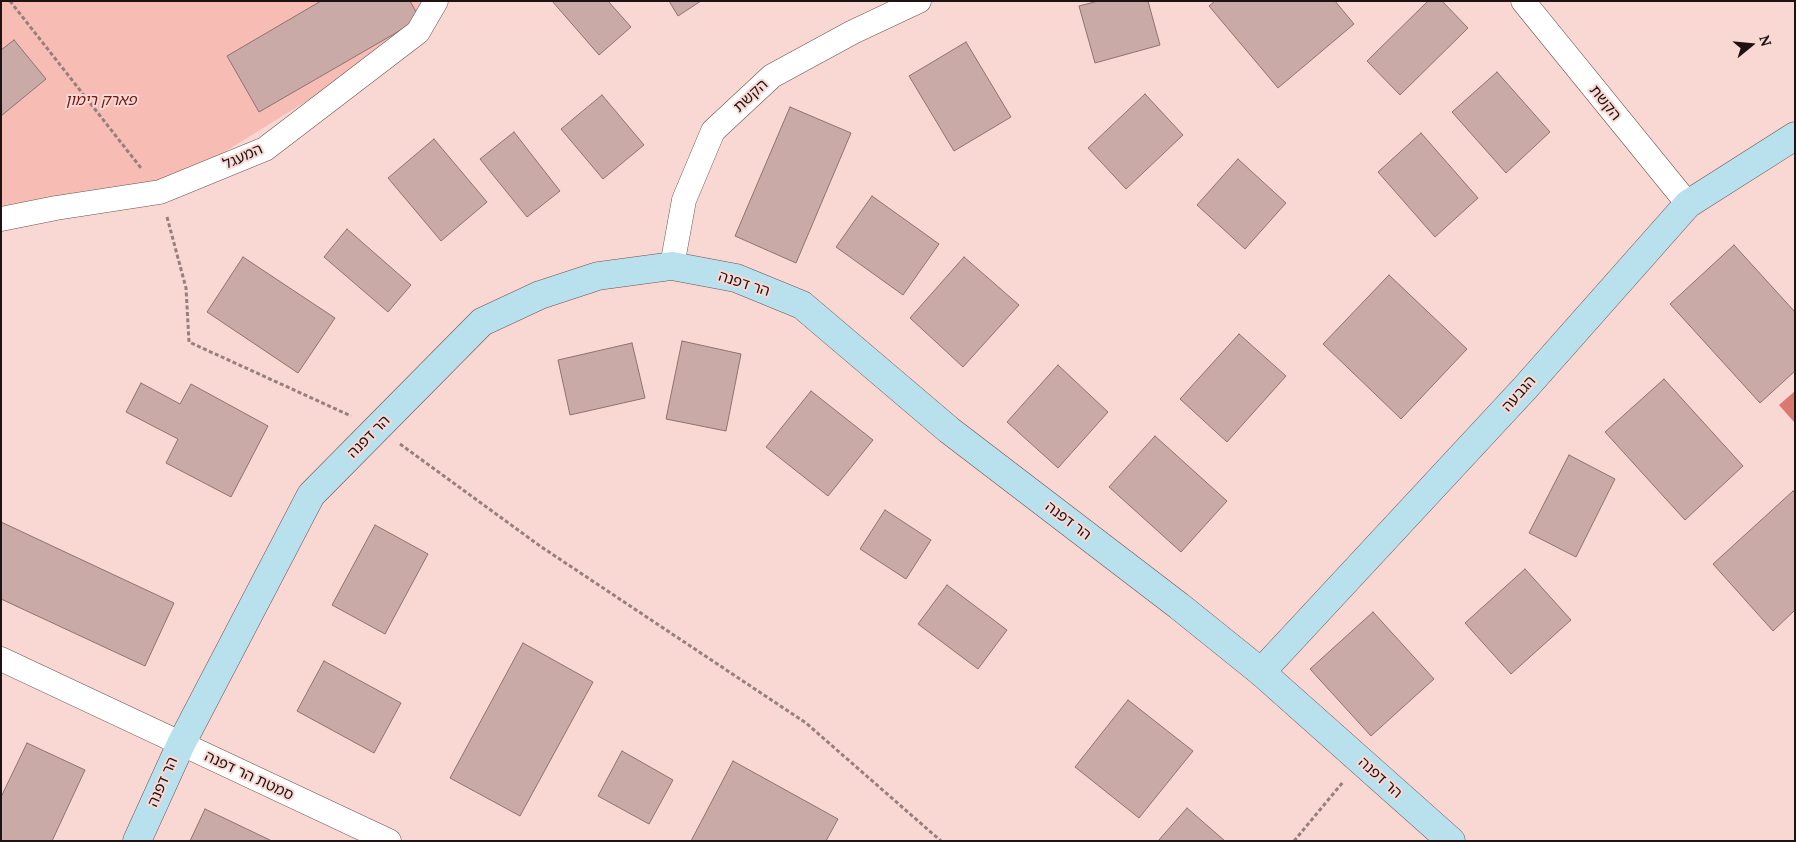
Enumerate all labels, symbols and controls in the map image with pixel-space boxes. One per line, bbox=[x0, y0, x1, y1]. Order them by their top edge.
north arrow bbox=[1726, 20, 1776, 70]
text: N bbox=[1755, 33, 1776, 48]
street label: הקשת bbox=[730, 76, 772, 116]
street label: הקשת bbox=[1585, 82, 1625, 124]
park label: פארק רימון bbox=[65, 92, 137, 110]
street label: המעגל bbox=[220, 140, 266, 174]
street label: הר דפנה bbox=[716, 267, 772, 301]
street label: הגבעה bbox=[1498, 372, 1540, 416]
street label: הר דפנה bbox=[344, 412, 394, 462]
street label: הר דפנה bbox=[1041, 498, 1095, 544]
street label: סמטת הר דפנה bbox=[202, 748, 296, 804]
street label: הר דפנה bbox=[144, 754, 182, 810]
street label: הר דפנה bbox=[1354, 754, 1406, 802]

